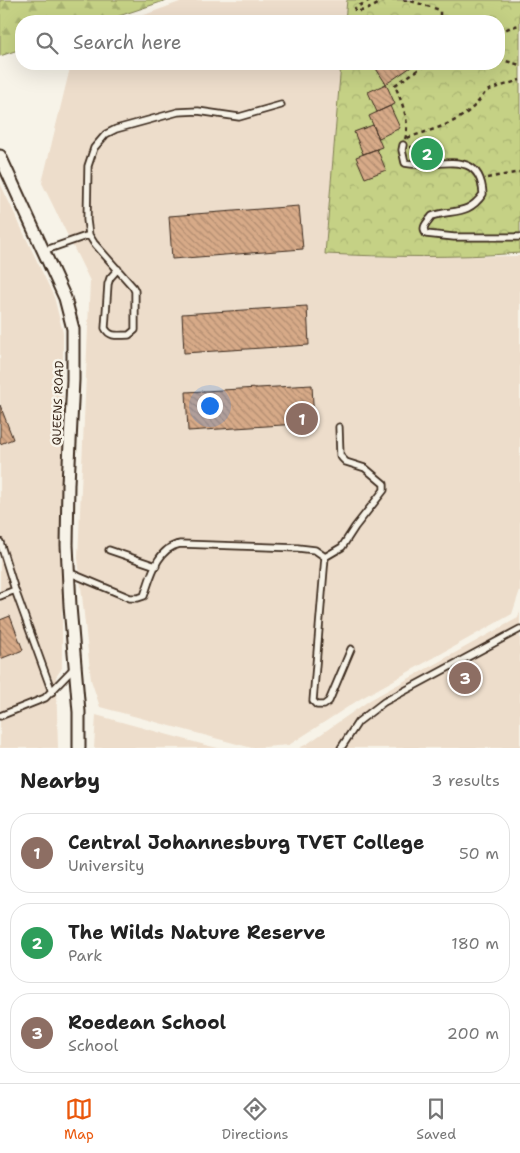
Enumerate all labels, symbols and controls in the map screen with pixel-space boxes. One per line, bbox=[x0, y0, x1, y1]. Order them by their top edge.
search box bbox=[15, 15, 505, 70]
icon: search bbox=[33, 29, 61, 57]
text: Search here bbox=[73, 30, 182, 55]
pin: 2 bbox=[411, 135, 443, 173]
street label: QUEENS ROAD bbox=[49, 360, 67, 446]
your location bbox=[197, 393, 223, 419]
pin: 1 bbox=[286, 400, 318, 438]
pin: 3 bbox=[449, 659, 481, 697]
text: Nearby bbox=[20, 767, 100, 795]
text: 3 results bbox=[431, 770, 500, 791]
text: Central Johannesburg TVET College bbox=[68, 830, 424, 855]
text: 1 bbox=[33, 843, 41, 864]
text: 50 m bbox=[459, 843, 499, 864]
text: University bbox=[68, 855, 144, 876]
text: The Wilds Nature Reserve bbox=[68, 920, 326, 945]
text: 2 bbox=[31, 933, 43, 954]
text: 180 m bbox=[451, 933, 499, 954]
text: Park bbox=[68, 945, 102, 966]
text: Roedean School bbox=[68, 1010, 226, 1035]
text: 3 bbox=[31, 1023, 43, 1044]
text: 200 m bbox=[447, 1023, 499, 1044]
text: School bbox=[68, 1035, 118, 1056]
tab: Map bbox=[64, 1095, 94, 1143]
tab: Directions bbox=[222, 1095, 288, 1143]
tab: Saved bbox=[416, 1095, 456, 1143]

